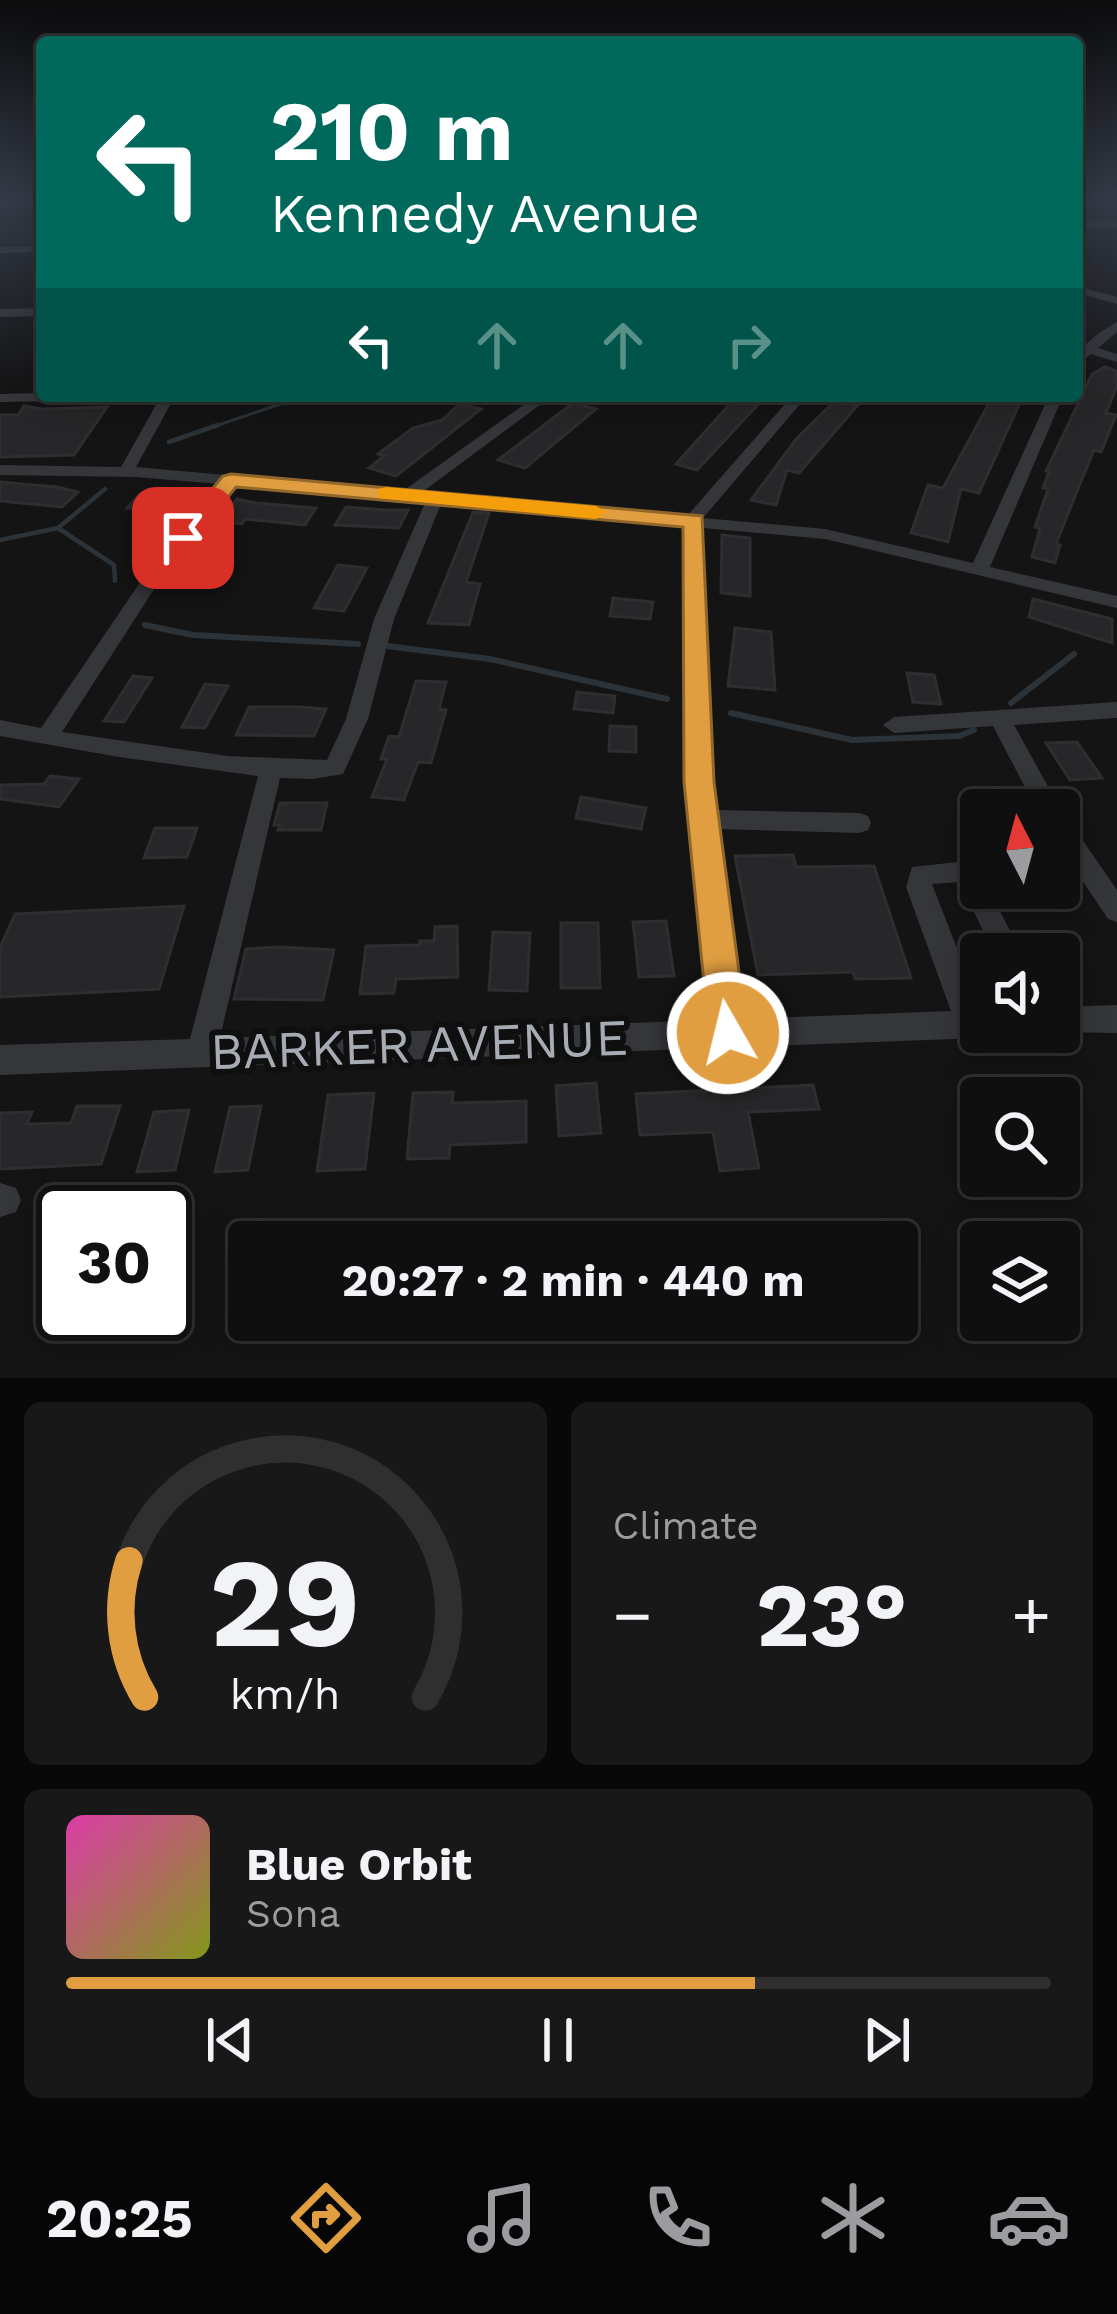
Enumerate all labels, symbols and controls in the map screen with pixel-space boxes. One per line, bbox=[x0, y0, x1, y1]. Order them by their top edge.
text: 210 m bbox=[270, 82, 513, 180]
icon: left bbox=[72, 84, 228, 240]
text: Kennedy Avenue bbox=[270, 182, 700, 245]
icon: left bbox=[338, 312, 404, 378]
icon: ahead bbox=[464, 312, 530, 378]
icon: ahead bbox=[590, 312, 656, 378]
icon: right bbox=[716, 312, 782, 378]
pin bbox=[132, 487, 234, 589]
icon: arrive bbox=[150, 505, 216, 571]
north arrow bbox=[960, 789, 1080, 909]
map controls bbox=[960, 789, 1080, 1341]
button: sound bbox=[960, 933, 1080, 1053]
position arrow bbox=[665, 970, 791, 1096]
street label: BARKER AVENUE bbox=[209, 1008, 629, 1081]
button: search bbox=[960, 1077, 1080, 1197]
speed limit sign: 30 bbox=[36, 1185, 192, 1341]
button: layers bbox=[960, 1221, 1080, 1341]
text: 20:27 · 2 min · 440 m bbox=[341, 1254, 805, 1307]
text: Climate bbox=[613, 1503, 759, 1548]
text: 29 bbox=[210, 1530, 361, 1676]
text: 23° bbox=[756, 1562, 908, 1668]
text: − bbox=[613, 1577, 652, 1654]
text: + bbox=[1011, 1577, 1051, 1654]
text: km/h bbox=[230, 1668, 340, 1718]
text: Blue Orbit bbox=[246, 1838, 472, 1891]
text: Sona bbox=[246, 1891, 341, 1936]
icon: previous bbox=[197, 2007, 263, 2073]
icon: pause bbox=[525, 2007, 591, 2073]
icon: next bbox=[854, 2007, 920, 2073]
icon: directions bbox=[284, 2176, 368, 2260]
icon: music bbox=[460, 2176, 544, 2260]
icon: phone bbox=[636, 2176, 720, 2260]
icon: climate bbox=[811, 2176, 895, 2260]
icon: car bbox=[987, 2176, 1071, 2260]
text: 20:25 bbox=[46, 2187, 193, 2250]

